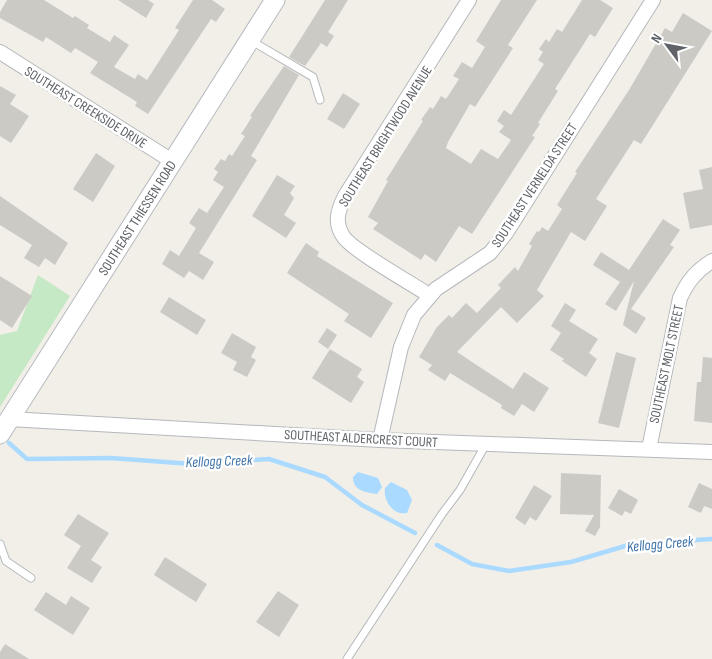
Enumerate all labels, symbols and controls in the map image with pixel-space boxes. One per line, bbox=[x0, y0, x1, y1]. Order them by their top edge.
north arrow bbox=[642, 20, 692, 70]
text: N bbox=[647, 31, 666, 46]
street label: SOUTHEAST BRIGHTWOOD AVENUE bbox=[335, 62, 436, 210]
street label: SOUTHEAST CREEKSIDE DRIVE bbox=[21, 63, 150, 152]
street label: SOUTHEAST VERNELDA STREET bbox=[488, 120, 581, 251]
street label: SOUTHEAST THIESSEN ROAD bbox=[95, 157, 180, 279]
street label: SOUTHEAST MOLT STREET bbox=[646, 303, 687, 425]
street label: SOUTHEAST ALDERCREST COURT bbox=[284, 426, 438, 451]
water label: Kellogg Creek bbox=[185, 451, 253, 472]
water label: Kellogg Creek bbox=[626, 532, 694, 557]

